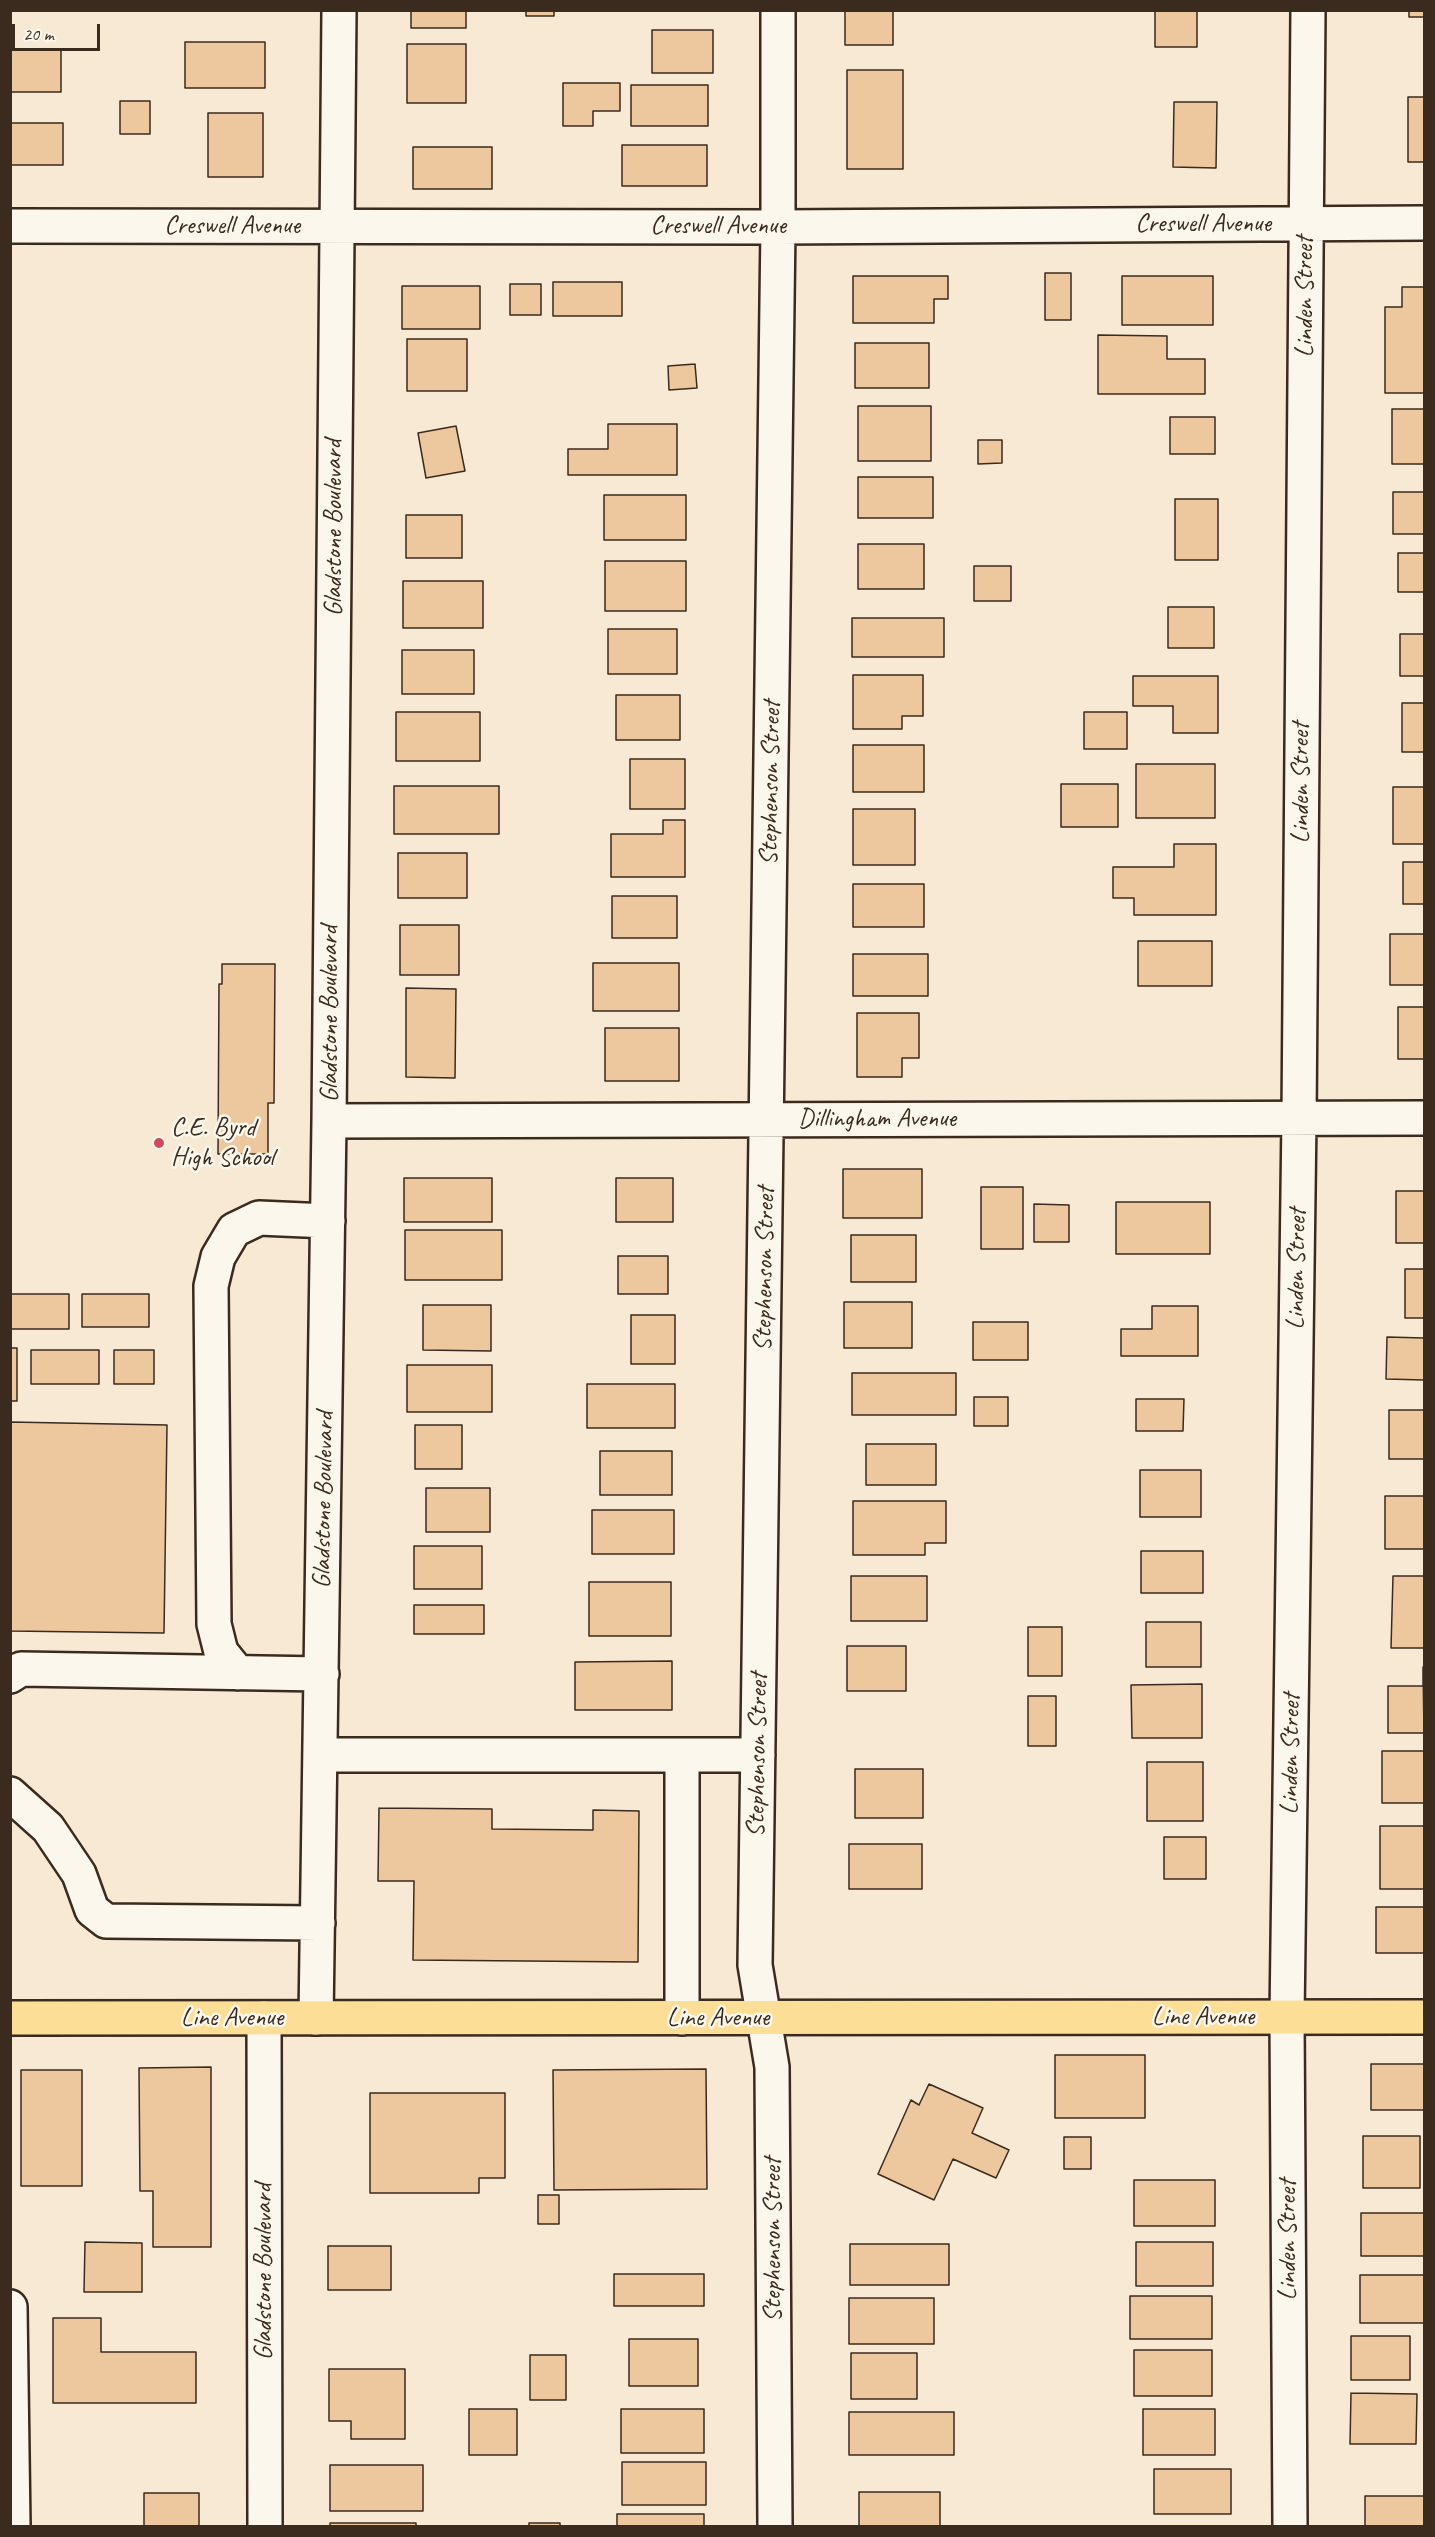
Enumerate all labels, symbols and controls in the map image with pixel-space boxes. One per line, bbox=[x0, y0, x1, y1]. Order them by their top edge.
scale bar bbox=[15, 12, 104, 50]
text: 20 m bbox=[23, 23, 54, 45]
street label: Creswell Avenue bbox=[1135, 208, 1271, 240]
street label: Creswell Avenue bbox=[164, 210, 300, 242]
street label: Creswell Avenue bbox=[650, 210, 786, 242]
street label: Linden Street bbox=[1289, 236, 1321, 358]
street label: Gladstone Boulevard bbox=[318, 440, 350, 616]
street label: Stephenson Street bbox=[754, 700, 788, 866]
street label: Linden Street bbox=[1285, 722, 1317, 844]
street label: Gladstone Boulevard bbox=[314, 926, 346, 1102]
street label: Dillingham Avenue bbox=[798, 1103, 956, 1135]
place label: C.E. Byrd High School bbox=[171, 1112, 274, 1174]
marker: C.E. Byrd High School bbox=[152, 1136, 166, 1150]
street label: Stephenson Street bbox=[748, 1186, 782, 1352]
street label: Linden Street bbox=[1280, 1208, 1314, 1330]
street label: Gladstone Boulevard bbox=[307, 1411, 341, 1589]
street label: Stephenson Street bbox=[741, 1672, 775, 1838]
street label: Linden Street bbox=[1274, 1693, 1308, 1815]
street label: Line Avenue bbox=[1152, 2001, 1254, 2033]
street label: Line Avenue bbox=[181, 2002, 283, 2034]
street label: Line Avenue bbox=[667, 2002, 769, 2034]
street label: Stephenson Street bbox=[757, 2158, 789, 2322]
street label: Linden Street bbox=[1272, 2179, 1304, 2301]
street label: Gladstone Boulevard bbox=[248, 2184, 280, 2360]

